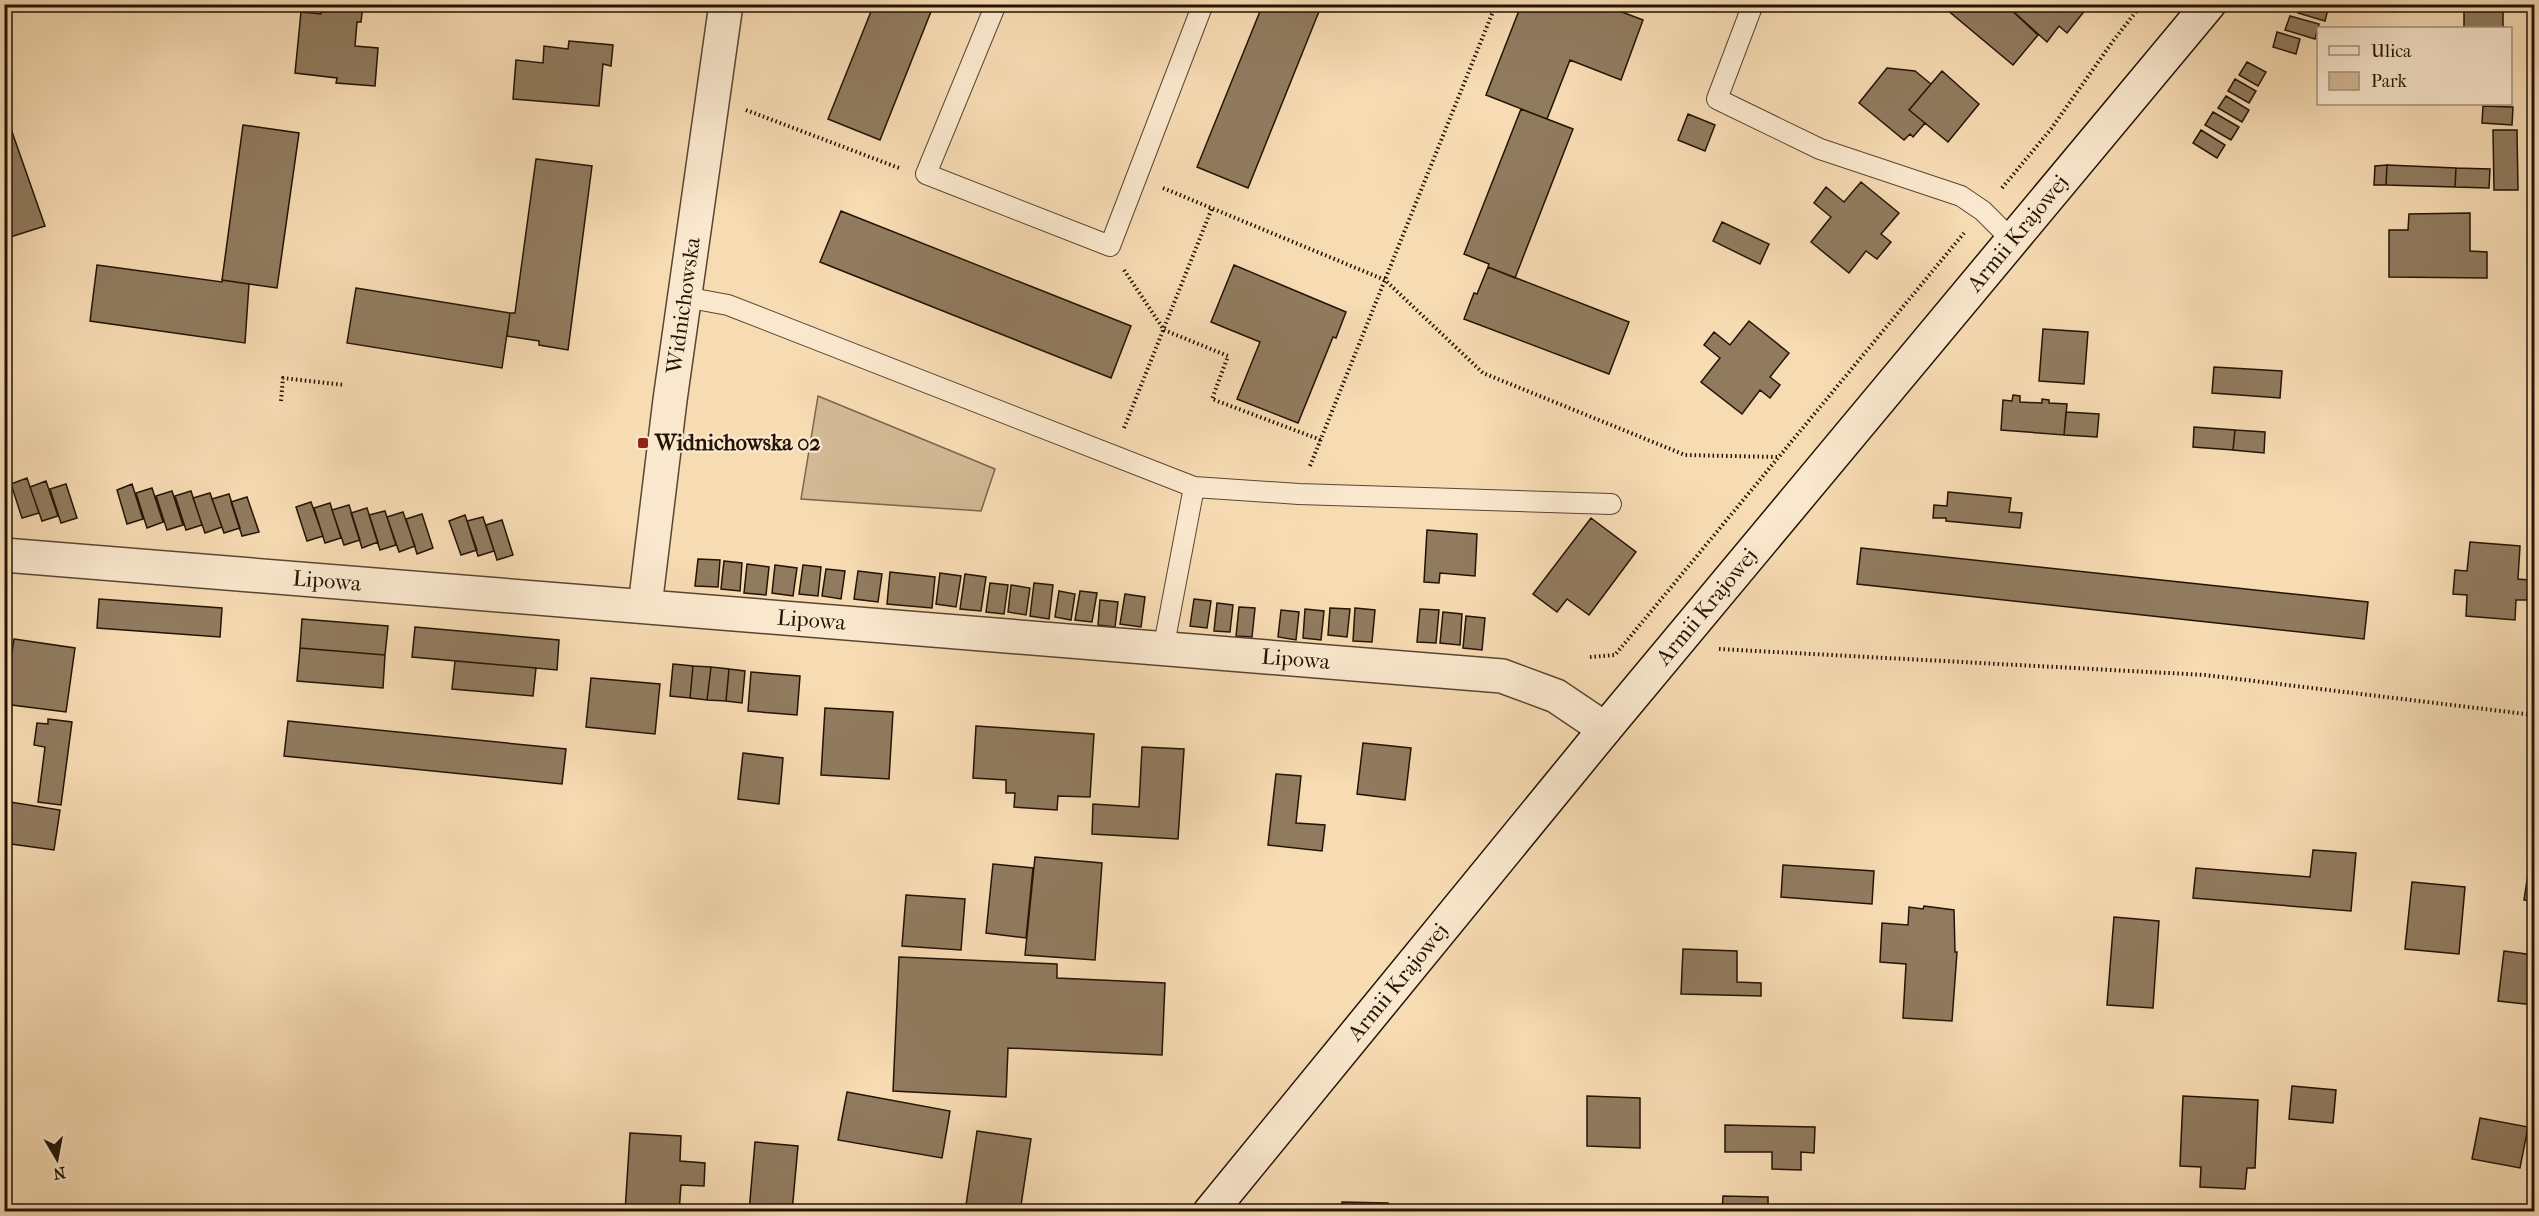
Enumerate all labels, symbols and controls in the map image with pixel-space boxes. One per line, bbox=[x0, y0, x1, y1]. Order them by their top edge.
legend bbox=[2317, 27, 2512, 105]
text: Ulica bbox=[2371, 41, 2412, 62]
text: Park bbox=[2371, 71, 2408, 92]
street label: Armii Krajowej bbox=[1961, 170, 2074, 298]
street label: Widnichowska bbox=[661, 235, 706, 376]
place label: Widnichowska 02 bbox=[654, 430, 821, 456]
marker: Widnichowska 02 bbox=[636, 436, 650, 450]
street label: Armii Krajowej bbox=[1650, 543, 1763, 671]
street label: Lipowa bbox=[292, 565, 363, 597]
street label: Lipowa bbox=[776, 604, 847, 636]
street label: Lipowa bbox=[1261, 644, 1332, 675]
street label: Armii Krajowej bbox=[1342, 918, 1454, 1047]
north arrow bbox=[27, 1129, 87, 1189]
text: N bbox=[51, 1163, 67, 1184]

